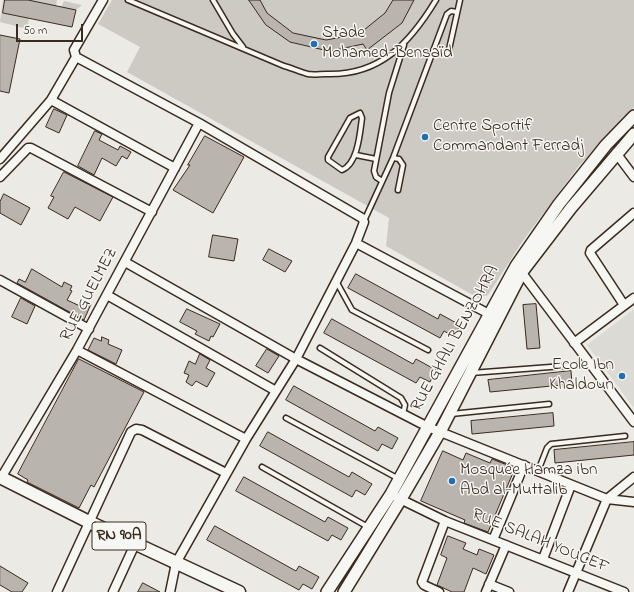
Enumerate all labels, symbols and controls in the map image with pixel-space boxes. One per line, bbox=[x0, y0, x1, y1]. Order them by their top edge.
scale bar bbox=[18, 16, 85, 42]
text: 50 m bbox=[23, 22, 47, 40]
place label: Stade Mohamed-Bensaïd bbox=[322, 24, 453, 64]
marker: Stade Mohamed-Bensaïd bbox=[309, 39, 319, 49]
place label: Centre Sportif Commandant Ferradj bbox=[433, 117, 584, 157]
marker: Centre Sportif Commandant Ferradj bbox=[420, 132, 430, 142]
street label: RUE GUELMEZ bbox=[57, 245, 123, 345]
street label: RUE GHALI BENZOHRA bbox=[407, 263, 505, 415]
place label: Ecole Ibn Khaldoun bbox=[549, 356, 614, 396]
marker: Ecole Ibn Khaldoun bbox=[617, 371, 627, 381]
place label: Mosquée Hamza ibn Abd al-Muttalib bbox=[460, 461, 597, 501]
marker: Mosquée Hamza ibn Abd al-Muttalib bbox=[447, 476, 457, 486]
street label: RUE SALAH YOUCEF bbox=[468, 505, 612, 579]
road number: RN 90A bbox=[92, 522, 146, 550]

